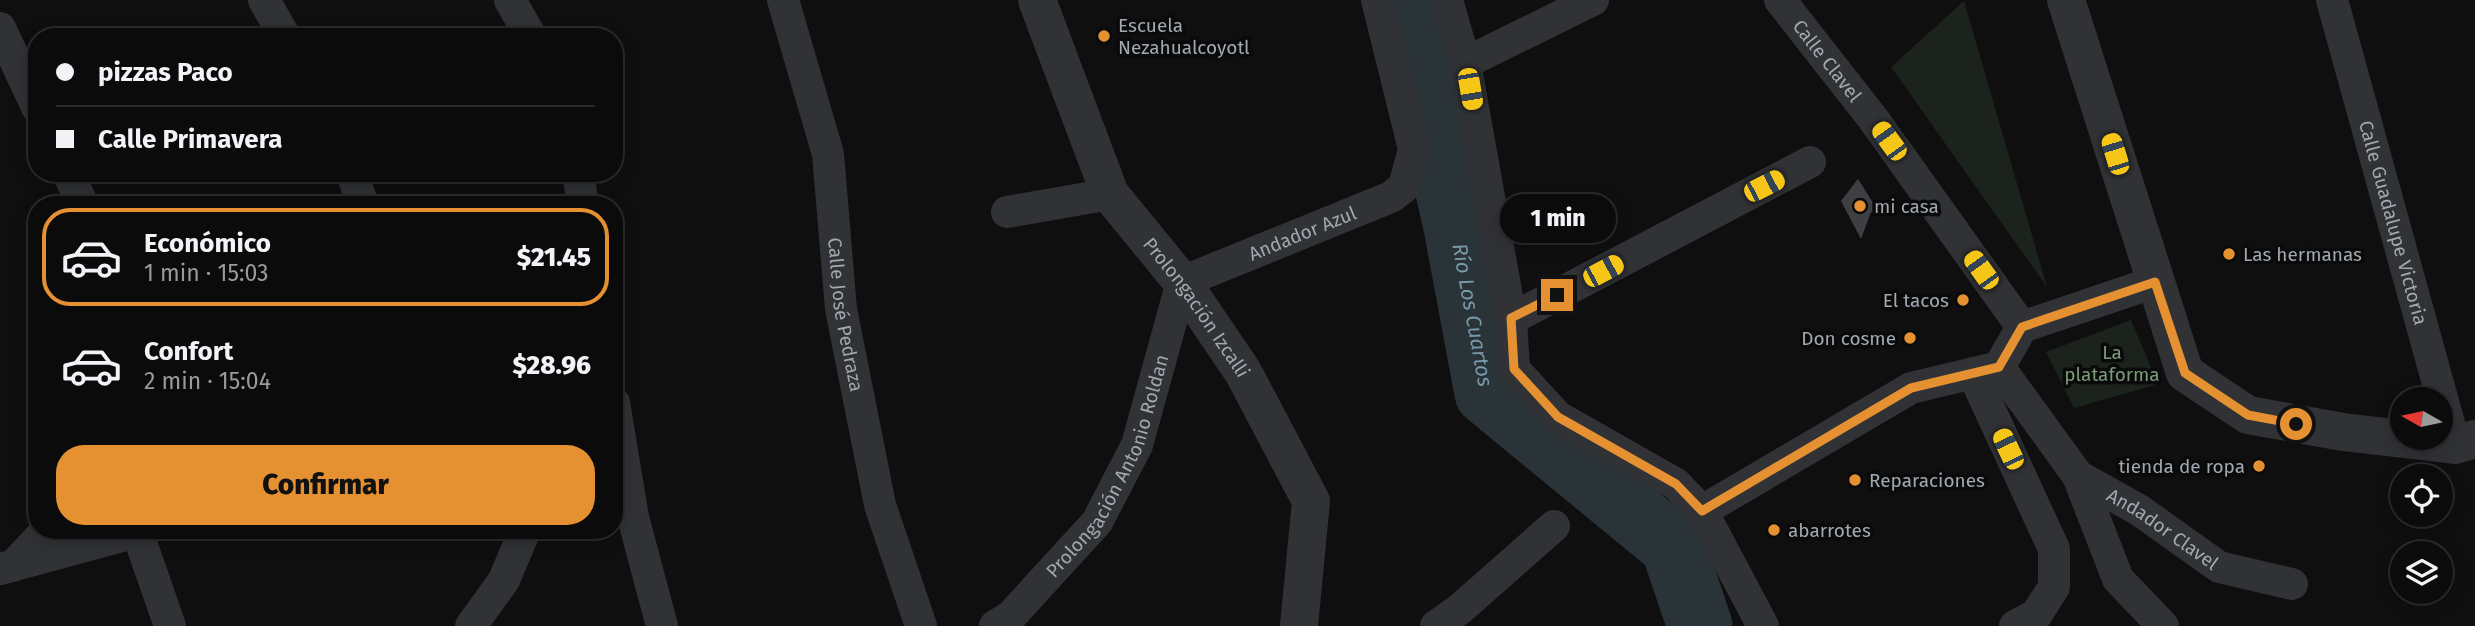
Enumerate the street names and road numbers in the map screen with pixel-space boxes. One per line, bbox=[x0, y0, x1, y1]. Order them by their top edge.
street label: Calle Clavel bbox=[1788, 15, 1867, 107]
street label: Calle Guadalupe Victoria bbox=[2354, 118, 2432, 328]
street label: Andador Azul bbox=[1245, 201, 1360, 266]
street label: Prolongación Izcalli bbox=[1138, 233, 1255, 381]
street label: Calle José Pedraza bbox=[823, 236, 868, 394]
street label: Prolongación Antonio Roldan bbox=[1041, 352, 1173, 582]
street label: Andador Clavel bbox=[2103, 483, 2223, 575]

